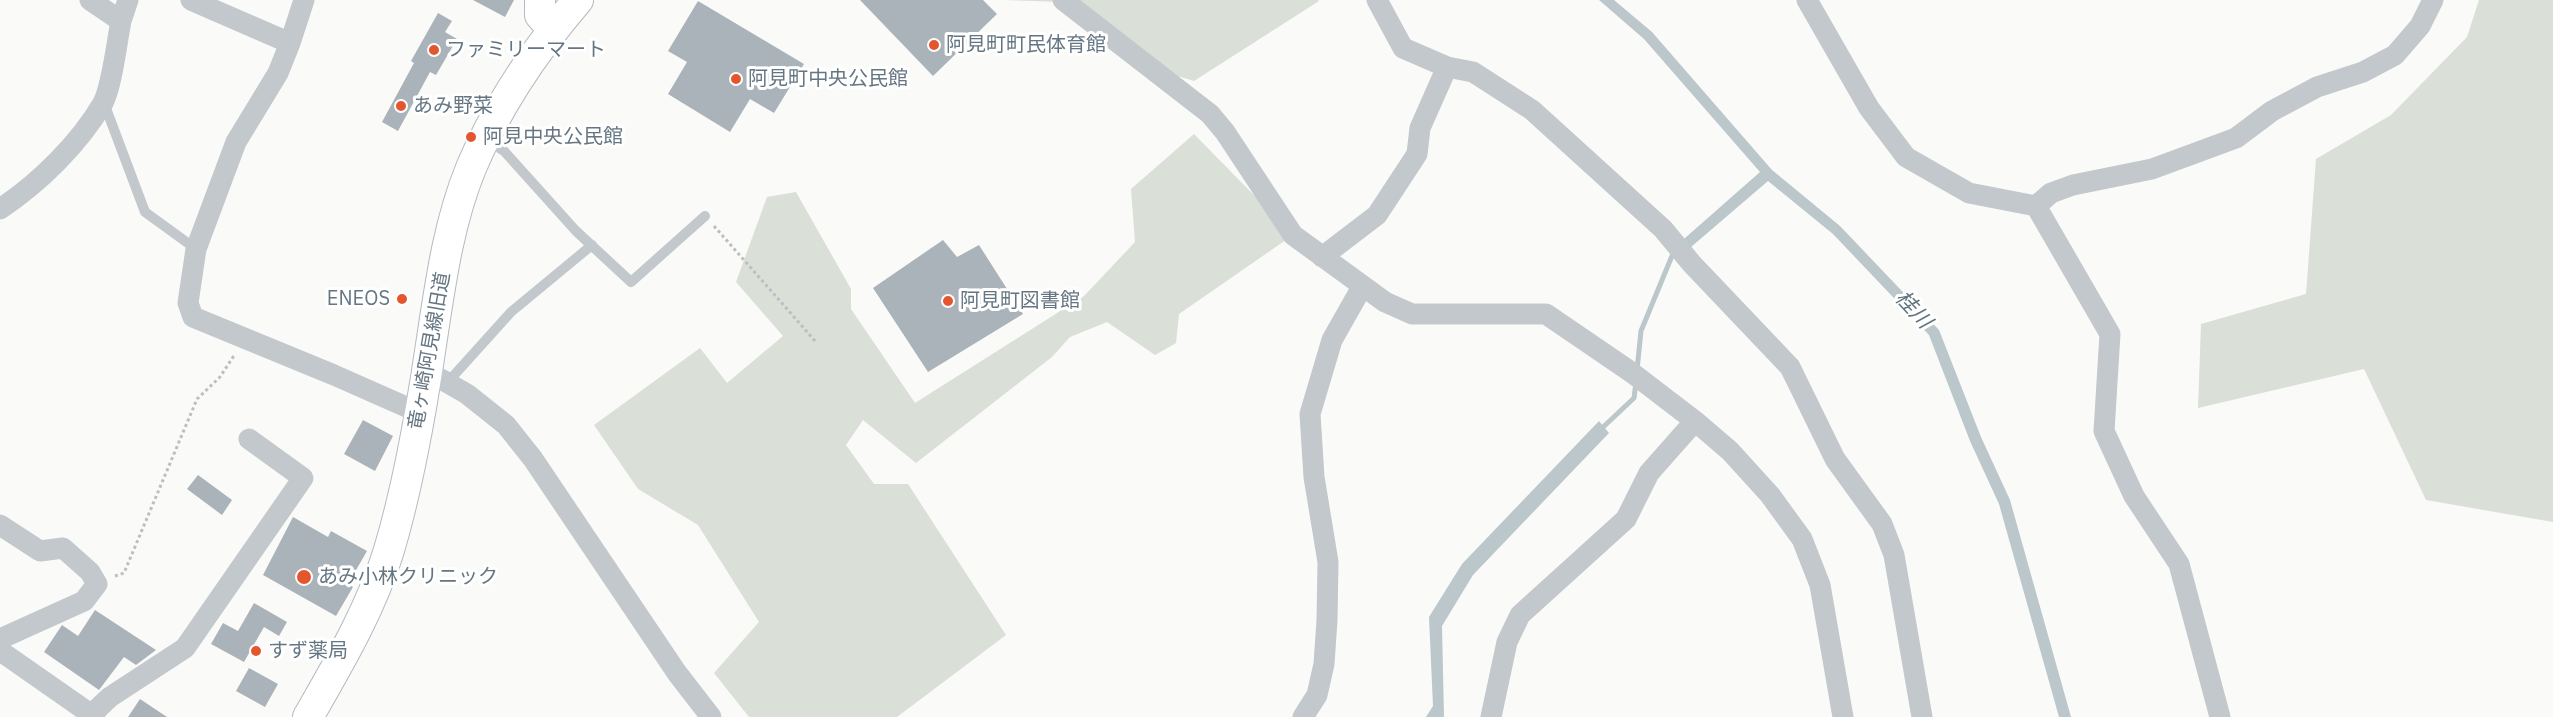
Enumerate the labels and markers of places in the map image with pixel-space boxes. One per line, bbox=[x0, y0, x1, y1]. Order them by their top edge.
place label: 阿見町町民体育館 bbox=[946, 33, 1106, 57]
place label: ファミリーマート bbox=[446, 38, 606, 62]
marker: 阿見町町民体育館 bbox=[927, 38, 941, 52]
marker: ファミリーマート bbox=[427, 43, 441, 57]
place label: 阿見町中央公民館 bbox=[748, 67, 908, 91]
marker: 阿見町中央公民館 bbox=[729, 72, 743, 86]
place label: あみ野菜 bbox=[413, 94, 493, 118]
marker: あみ野菜 bbox=[394, 99, 408, 113]
place label: 阿見中央公民館 bbox=[483, 125, 623, 149]
marker: 阿見中央公民館 bbox=[464, 130, 478, 144]
place label: ENEOS bbox=[327, 287, 390, 311]
place label: 阿見町図書館 bbox=[960, 289, 1080, 313]
marker: ENEOS bbox=[395, 292, 409, 306]
marker: 阿見町図書館 bbox=[941, 294, 955, 308]
place label: あみ小林クリニック bbox=[318, 565, 498, 589]
marker: あみ小林クリニック bbox=[295, 568, 313, 586]
place label: すず薬局 bbox=[268, 639, 348, 663]
marker: すず薬局 bbox=[249, 644, 263, 658]

